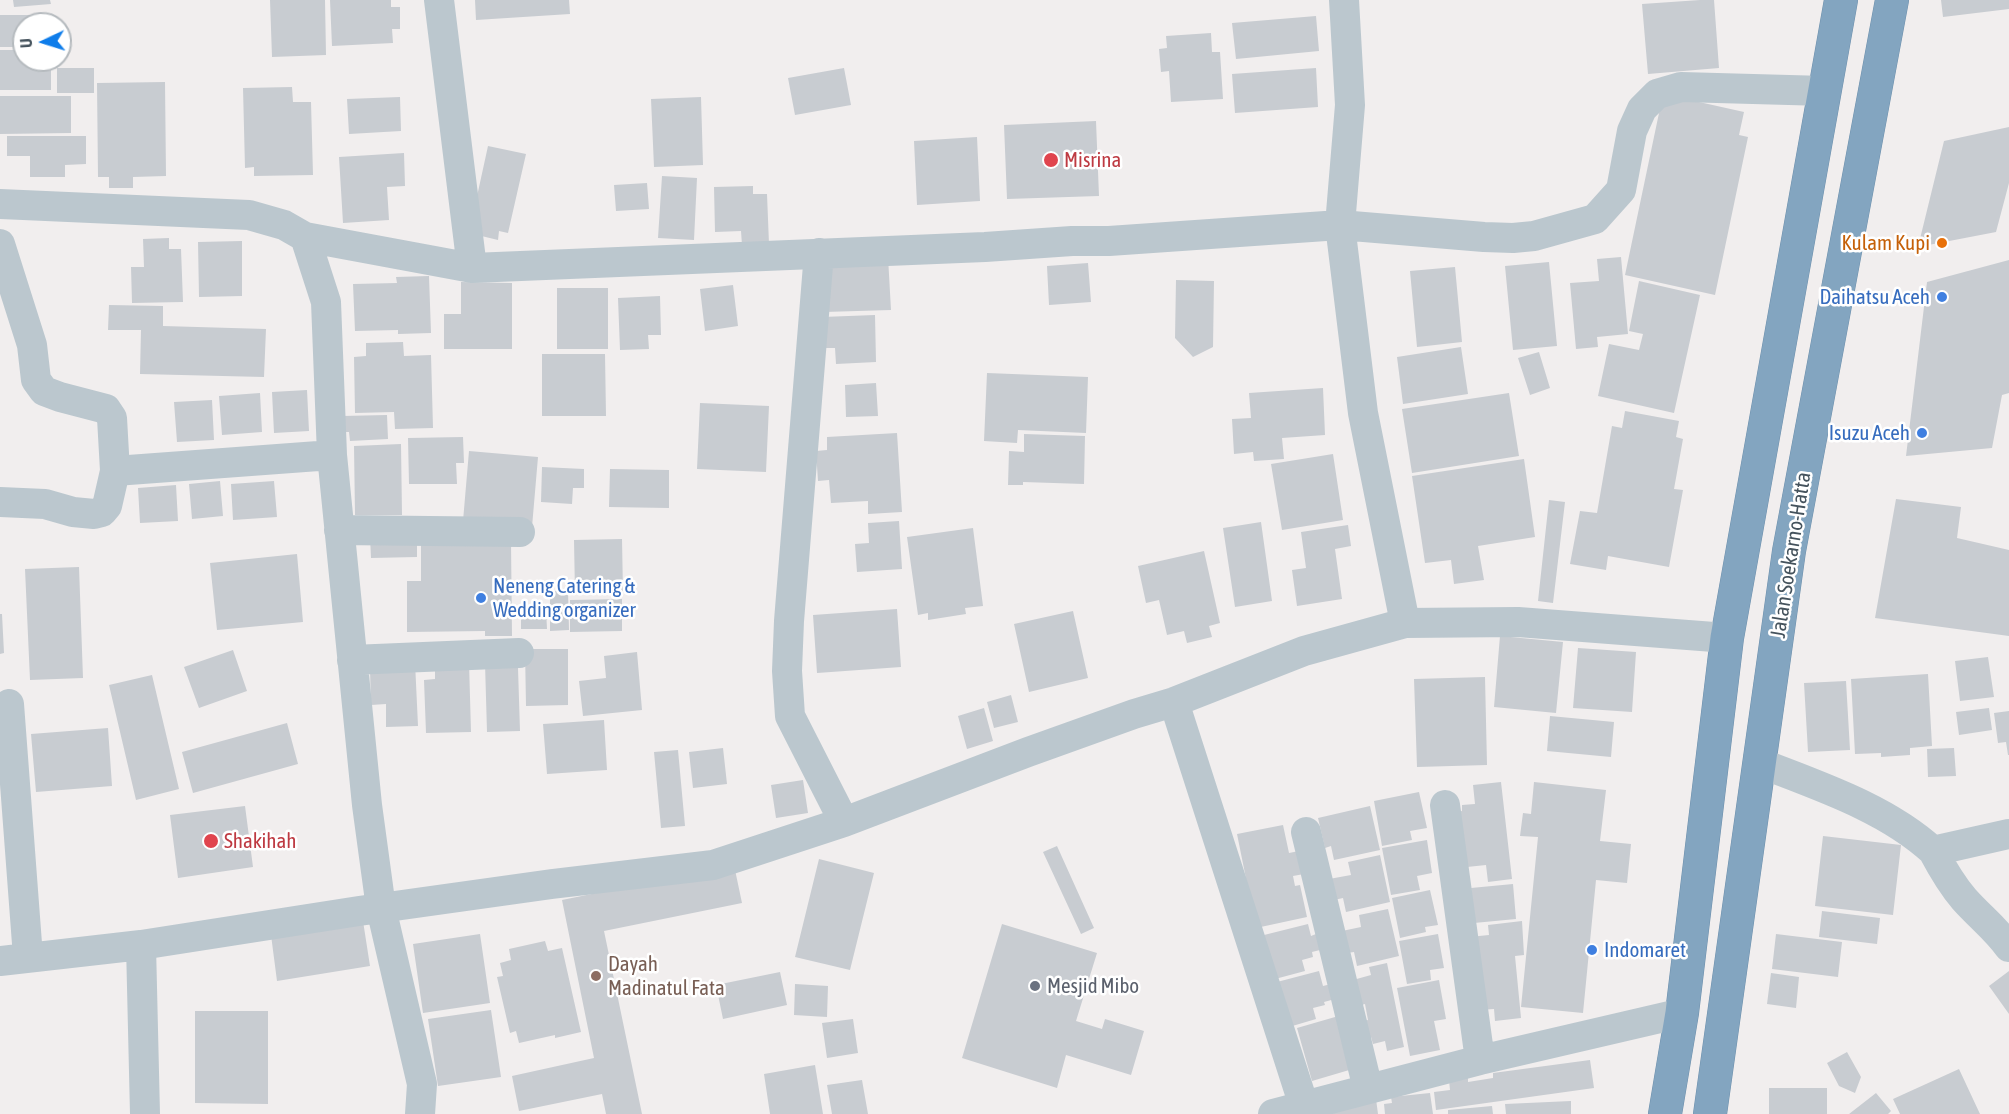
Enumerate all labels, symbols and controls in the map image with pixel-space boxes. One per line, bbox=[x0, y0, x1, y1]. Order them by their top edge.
north arrow bbox=[12, 12, 72, 72]
text: U bbox=[17, 38, 35, 48]
place label: Misrina bbox=[1064, 147, 1121, 173]
marker: Misrina bbox=[1042, 151, 1060, 169]
place label: Kulam Kupi bbox=[1841, 230, 1930, 256]
marker: Kulam Kupi bbox=[1935, 236, 1949, 250]
place label: Daihatsu Aceh bbox=[1819, 284, 1930, 310]
marker: Daihatsu Aceh bbox=[1935, 290, 1949, 304]
place label: Isuzu Aceh bbox=[1829, 420, 1910, 446]
marker: Isuzu Aceh bbox=[1915, 426, 1929, 440]
street label: Jalan Soekarno-Hatta bbox=[1765, 470, 1817, 640]
place label: Neneng Catering & Wedding organizer bbox=[493, 573, 636, 623]
marker: Neneng Catering & Wedding organizer bbox=[474, 591, 488, 605]
place label: Shakihah bbox=[224, 828, 296, 854]
marker: Shakihah bbox=[202, 832, 220, 850]
place label: Indomaret bbox=[1604, 937, 1686, 963]
marker: Indomaret bbox=[1585, 943, 1599, 957]
place label: Dayah Madinatul Fata bbox=[608, 951, 725, 1001]
marker: Dayah Madinatul Fata bbox=[589, 969, 603, 983]
place label: Mesjid Mibo bbox=[1047, 973, 1139, 999]
marker: Mesjid Mibo bbox=[1028, 979, 1042, 993]

